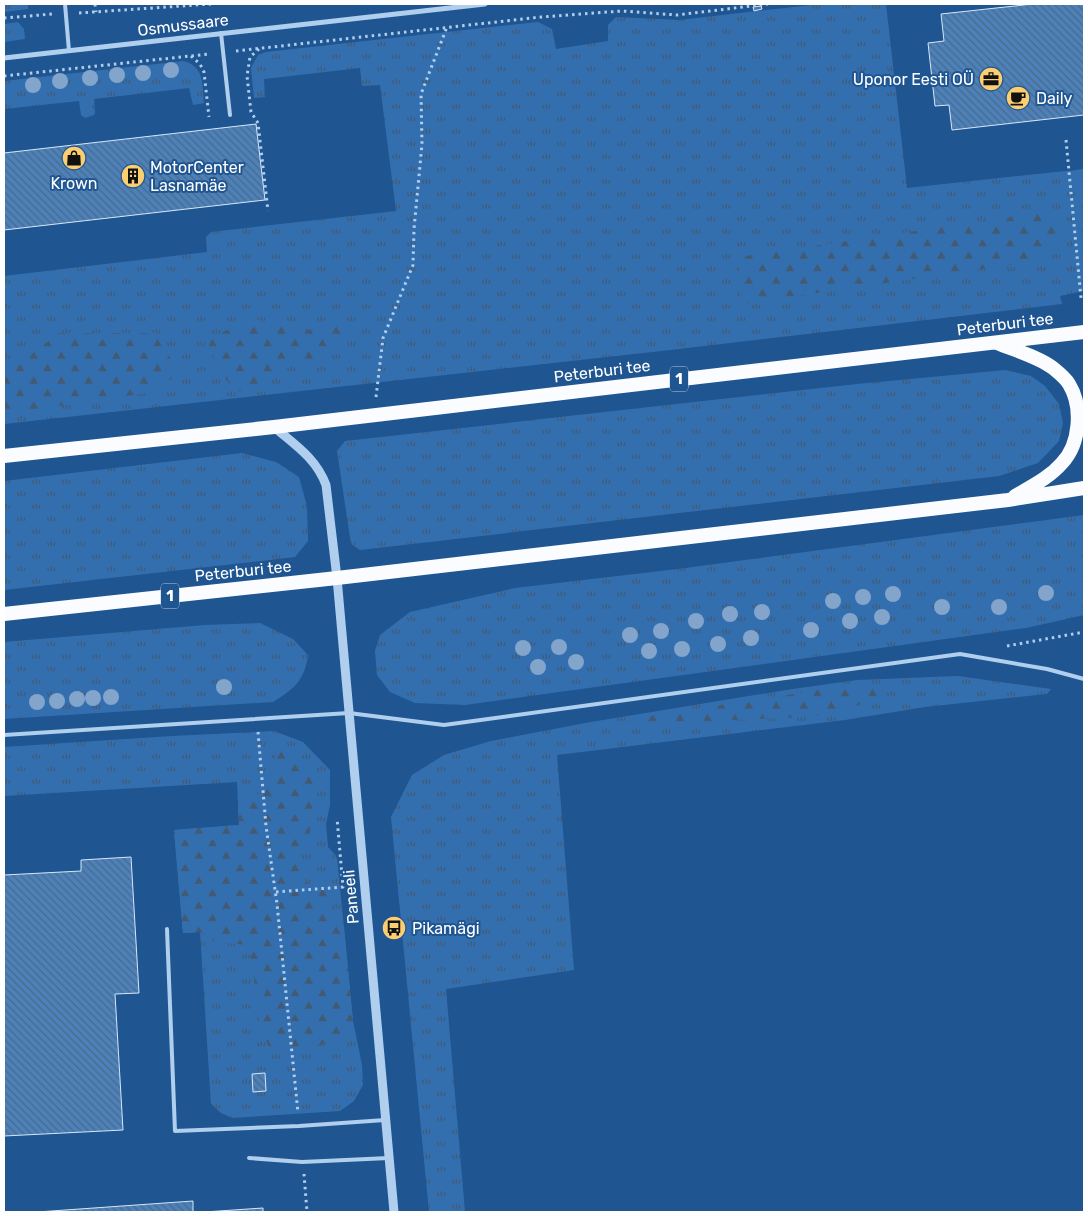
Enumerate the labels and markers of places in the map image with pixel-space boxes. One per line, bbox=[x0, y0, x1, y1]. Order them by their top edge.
office icon: Uponor Eesti OÜ bbox=[978, 66, 1004, 92]
place label: Uponor Eesti OÜ bbox=[853, 70, 974, 89]
cafe icon: Daily bbox=[1005, 85, 1031, 111]
place label: Daily bbox=[1036, 89, 1073, 108]
shop icon: Krown bbox=[61, 145, 87, 171]
place label: MotorCenter Lasnamäe bbox=[150, 158, 244, 195]
building icon: MotorCenter Lasnamäe bbox=[120, 163, 146, 189]
place label: Krown bbox=[50, 174, 98, 193]
bus stop icon: Pikamägi bbox=[381, 915, 407, 941]
place label: Pikamägi bbox=[412, 919, 480, 938]

